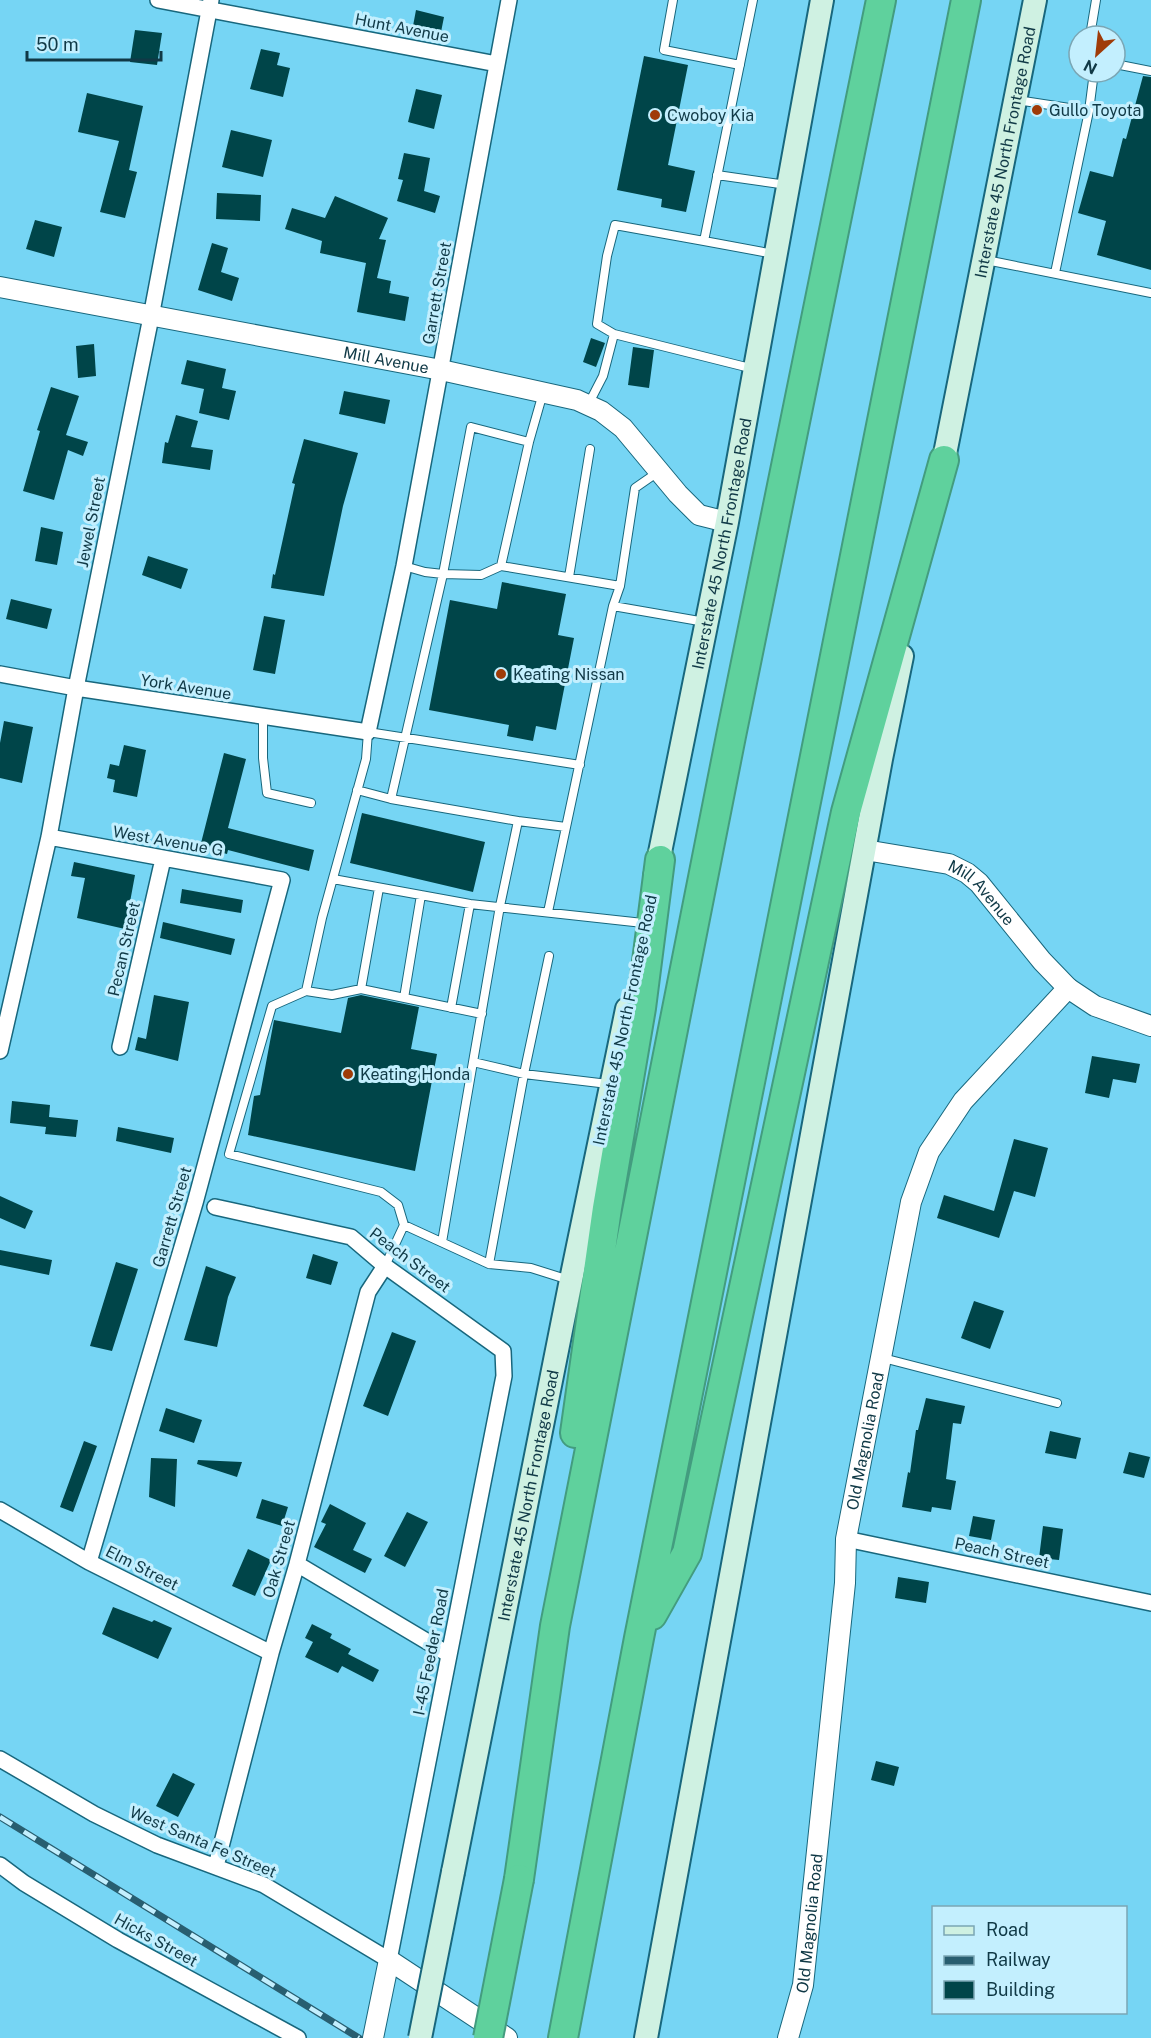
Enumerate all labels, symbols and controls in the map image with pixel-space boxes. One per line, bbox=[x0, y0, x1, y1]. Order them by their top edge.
street label: Hunt Avenue bbox=[353, 10, 451, 46]
scale bar bbox=[27, 24, 160, 62]
north arrow bbox=[1067, 24, 1127, 84]
street label: Interstate 45 North Frontage Road bbox=[971, 25, 1039, 280]
text: 50 m bbox=[36, 34, 79, 55]
text: N bbox=[1081, 56, 1100, 78]
place label: Gullo Toyota bbox=[1049, 101, 1141, 120]
marker: Gullo Toyota bbox=[1030, 103, 1044, 117]
place label: Cwoboy Kia bbox=[667, 106, 754, 125]
marker: Cwoboy Kia bbox=[648, 108, 662, 122]
street label: Garrett Street bbox=[419, 240, 455, 346]
street label: Mill Avenue bbox=[342, 342, 431, 377]
street label: Interstate 45 North Frontage Road bbox=[688, 416, 755, 671]
street label: Jewel Street bbox=[73, 475, 109, 569]
place label: Keating Nissan bbox=[513, 665, 625, 684]
marker: Keating Nissan bbox=[494, 667, 508, 681]
street label: York Avenue bbox=[139, 670, 233, 704]
street label: West Avenue G bbox=[111, 822, 225, 860]
street label: Mill Avenue bbox=[945, 856, 1019, 929]
street label: Interstate 45 North Frontage Road bbox=[589, 893, 661, 1147]
street label: Pecan Street bbox=[104, 900, 144, 998]
place label: Keating Honda bbox=[360, 1065, 470, 1084]
marker: Keating Honda bbox=[341, 1067, 355, 1081]
street label: Garrett Street bbox=[149, 1164, 195, 1270]
street label: Peach Street bbox=[366, 1223, 454, 1297]
street label: Interstate 45 North Frontage Road bbox=[494, 1368, 562, 1623]
street label: Old Magnolia Road bbox=[842, 1370, 887, 1512]
street label: Oak Street bbox=[259, 1518, 299, 1600]
street label: Peach Street bbox=[953, 1534, 1051, 1572]
street label: Elm Street bbox=[103, 1542, 181, 1594]
street label: I-45 Feeder Road bbox=[409, 1587, 453, 1717]
street label: West Santa Fe Street bbox=[127, 1802, 279, 1882]
street label: Old Magnolia Road bbox=[792, 1853, 826, 1995]
legend bbox=[932, 1906, 1127, 2014]
street label: Hicks Street bbox=[111, 1909, 201, 1971]
text: Road bbox=[986, 1919, 1029, 1940]
text: Railway bbox=[986, 1949, 1051, 1970]
text: Building bbox=[986, 1979, 1055, 2000]

